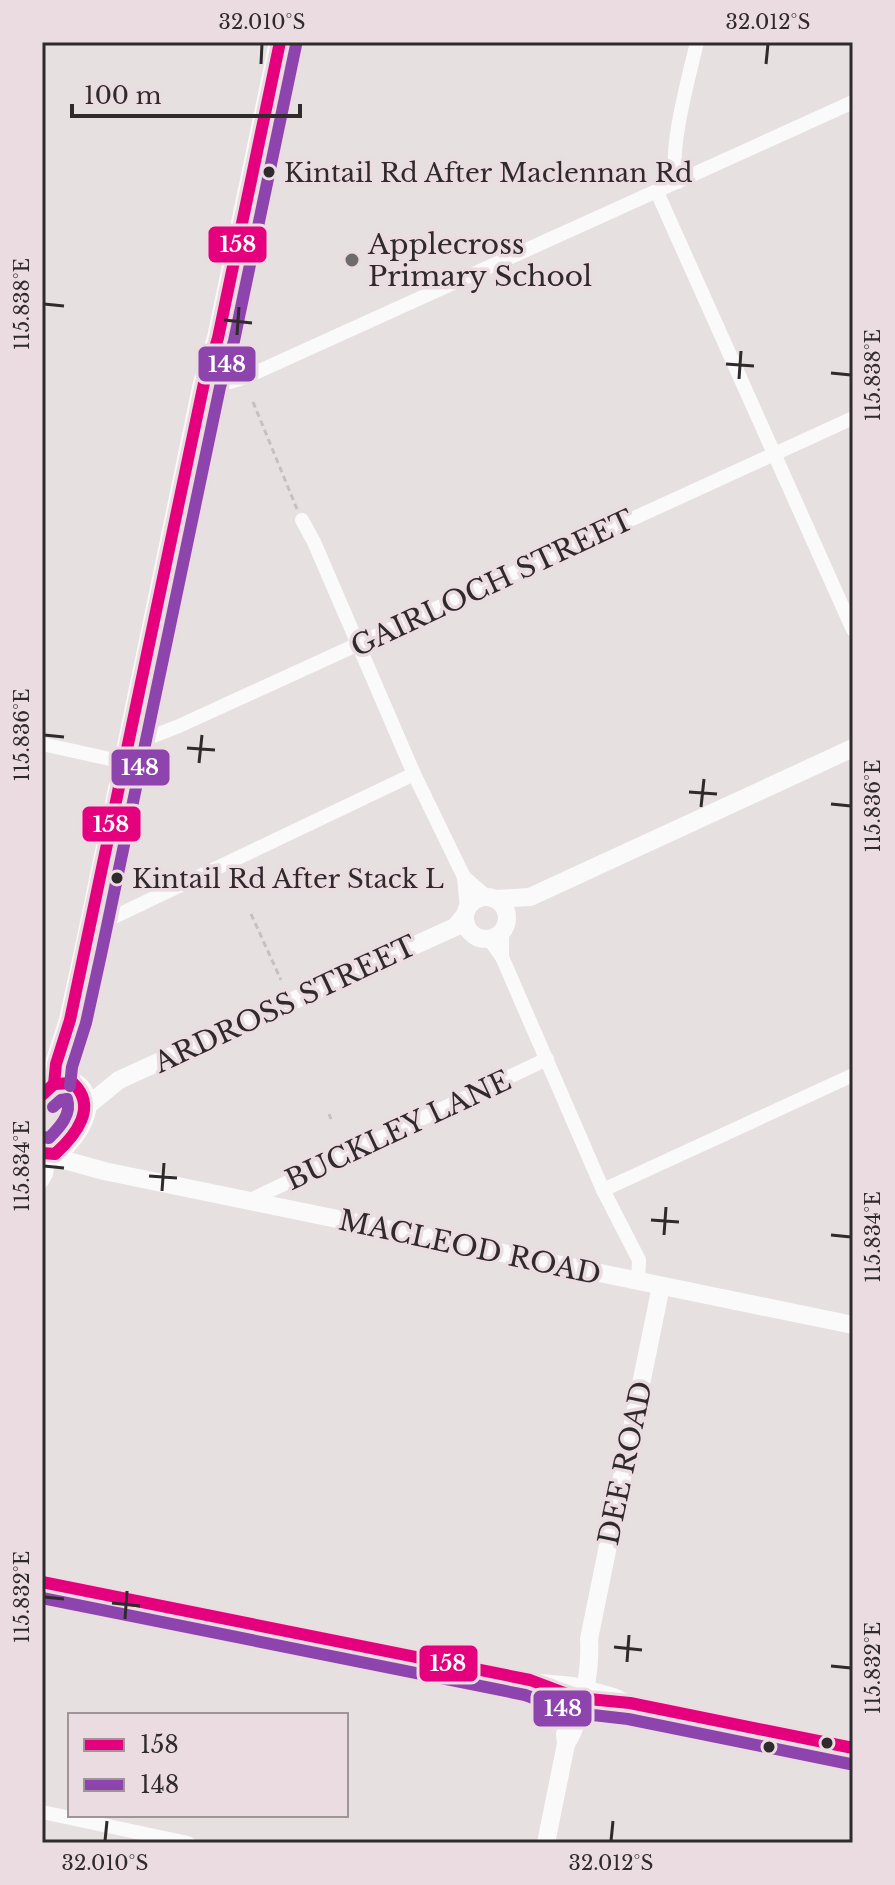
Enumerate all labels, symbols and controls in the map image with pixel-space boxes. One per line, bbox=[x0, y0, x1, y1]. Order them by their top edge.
text: 32.010°S bbox=[219, 10, 305, 34]
text: 32.012°S bbox=[726, 10, 810, 34]
scale bar bbox=[72, 68, 300, 118]
text: 100 m bbox=[84, 81, 162, 110]
place label: Kintail Rd After Maclennan Rd bbox=[284, 157, 692, 189]
marker: Kintail Rd After Maclennan Rd bbox=[261, 164, 277, 180]
line badge: 158 bbox=[207, 225, 268, 264]
place label: Applecross Primary School bbox=[367, 227, 592, 294]
text: 158 bbox=[220, 231, 256, 258]
marker: Applecross Primary School bbox=[343, 251, 361, 269]
text: 115.838°E bbox=[10, 258, 34, 350]
text: 115.838°E bbox=[861, 329, 885, 421]
line badge: 148 bbox=[197, 345, 257, 383]
text: 148 bbox=[208, 351, 246, 378]
street label: GAIRLOCH STREET bbox=[345, 502, 640, 664]
text: 115.836°E bbox=[10, 688, 34, 782]
line badge: 148 bbox=[110, 748, 171, 787]
text: 148 bbox=[121, 754, 159, 781]
text: 115.836°E bbox=[861, 759, 885, 853]
line badge: 158 bbox=[81, 805, 142, 843]
text: 158 bbox=[93, 811, 129, 838]
place label: Kintail Rd After Stack L bbox=[132, 863, 444, 895]
marker: Kintail Rd After Stack L bbox=[109, 870, 125, 886]
street label: ARDROSS STREET bbox=[147, 928, 423, 1081]
street label: BUCKLEY LANE bbox=[280, 1063, 517, 1198]
text: 115.834°E bbox=[10, 1120, 34, 1212]
text: 115.834°E bbox=[861, 1191, 885, 1283]
street label: MACLEOD ROAD bbox=[336, 1203, 604, 1292]
street label: DEE ROAD bbox=[591, 1378, 660, 1548]
text: 115.832°E bbox=[10, 1551, 34, 1643]
text: 115.832°E bbox=[861, 1622, 885, 1714]
line badge: 158 bbox=[418, 1644, 479, 1683]
text: 158 bbox=[430, 1650, 466, 1677]
line badge: 148 bbox=[532, 1689, 593, 1728]
text: 148 bbox=[544, 1695, 582, 1722]
legend bbox=[68, 1713, 348, 1817]
text: 158 bbox=[140, 1730, 179, 1759]
unlabelled marker bbox=[819, 1735, 835, 1751]
unlabelled marker bbox=[761, 1739, 777, 1755]
text: 148 bbox=[140, 1770, 179, 1799]
text: 32.010°S bbox=[62, 1851, 148, 1875]
text: 32.012°S bbox=[569, 1851, 653, 1875]

